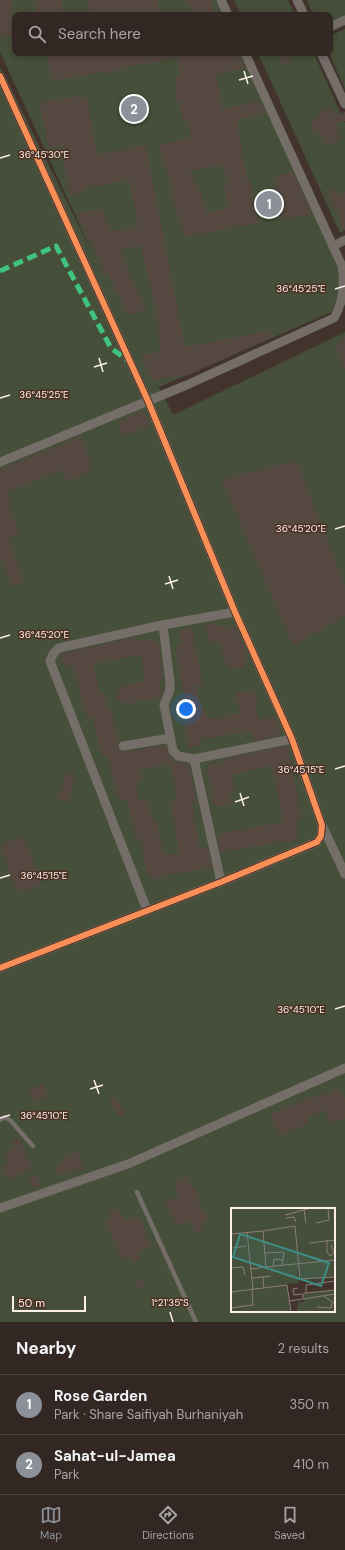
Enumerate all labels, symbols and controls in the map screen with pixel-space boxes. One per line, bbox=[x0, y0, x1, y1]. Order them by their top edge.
search box bbox=[12, 12, 333, 56]
icon: search bbox=[26, 23, 48, 45]
text: Search here bbox=[58, 24, 141, 44]
pin: 2 bbox=[121, 94, 147, 124]
text: 36°45'30"E bbox=[19, 148, 70, 161]
pin: 1 bbox=[256, 189, 282, 219]
text: 36°45'25"E bbox=[276, 282, 326, 295]
text: 36°45'25"E bbox=[19, 388, 69, 401]
text: 36°45'20"E bbox=[276, 522, 326, 535]
text: 36°45'20"E bbox=[19, 628, 69, 641]
your location bbox=[176, 699, 196, 719]
text: 36°45'15"E bbox=[278, 763, 325, 776]
text: 36°45'15"E bbox=[21, 869, 68, 882]
text: 36°45'10"E bbox=[277, 1003, 325, 1016]
text: 36°45'10"E bbox=[20, 1109, 68, 1122]
inset map bbox=[231, 1208, 335, 1312]
scale bar bbox=[12, 1294, 86, 1313]
text: 50 m bbox=[18, 1296, 45, 1310]
text: 1°21'35"S bbox=[151, 1296, 189, 1309]
text: Nearby bbox=[16, 1337, 76, 1359]
text: 2 results bbox=[278, 1340, 329, 1357]
text: Rose Garden bbox=[54, 1386, 147, 1406]
text: 1 bbox=[27, 1396, 31, 1413]
text: 350 m bbox=[289, 1396, 329, 1413]
text: Park · Share Saifiyah Burhaniyah bbox=[54, 1406, 243, 1423]
text: Sahat-ul-Jamea bbox=[54, 1446, 176, 1466]
text: 2 bbox=[25, 1456, 33, 1473]
text: 410 m bbox=[293, 1456, 329, 1473]
text: Park bbox=[54, 1466, 80, 1483]
tab: Map bbox=[40, 1504, 62, 1542]
tab: Directions bbox=[142, 1504, 194, 1542]
tab: Saved bbox=[274, 1504, 305, 1542]

